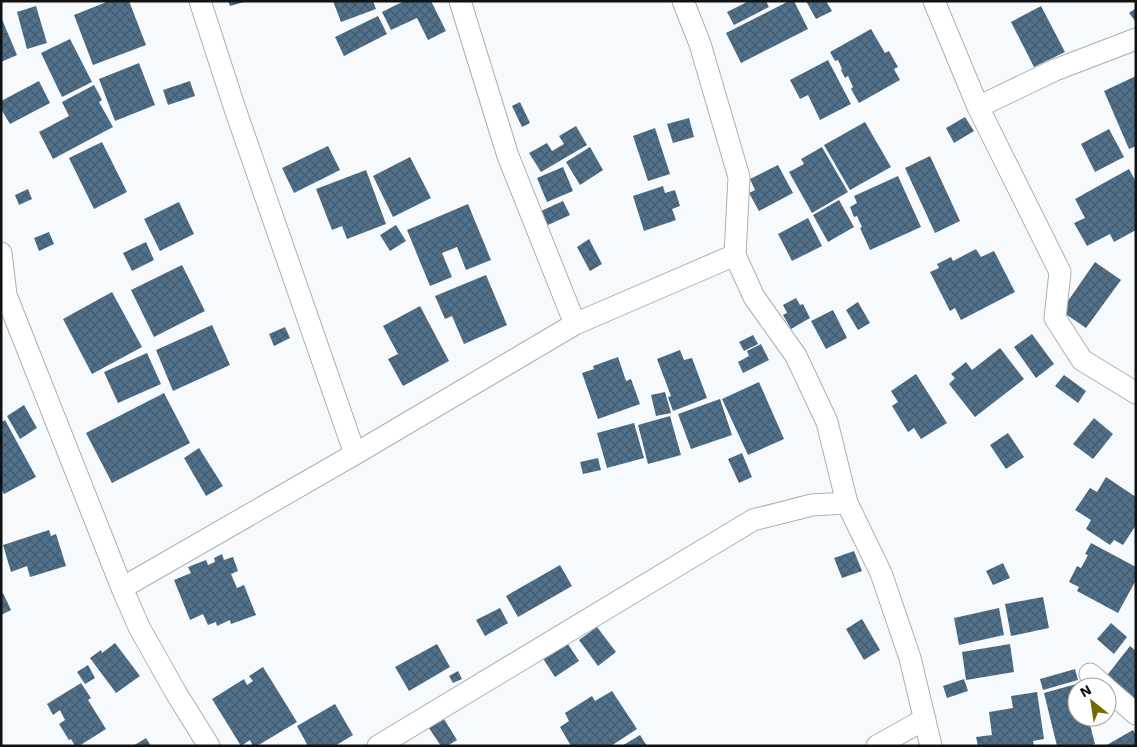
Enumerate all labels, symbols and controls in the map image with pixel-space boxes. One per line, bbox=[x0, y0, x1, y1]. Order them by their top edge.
north arrow bbox=[1067, 677, 1117, 727]
text: N bbox=[1077, 681, 1094, 700]

